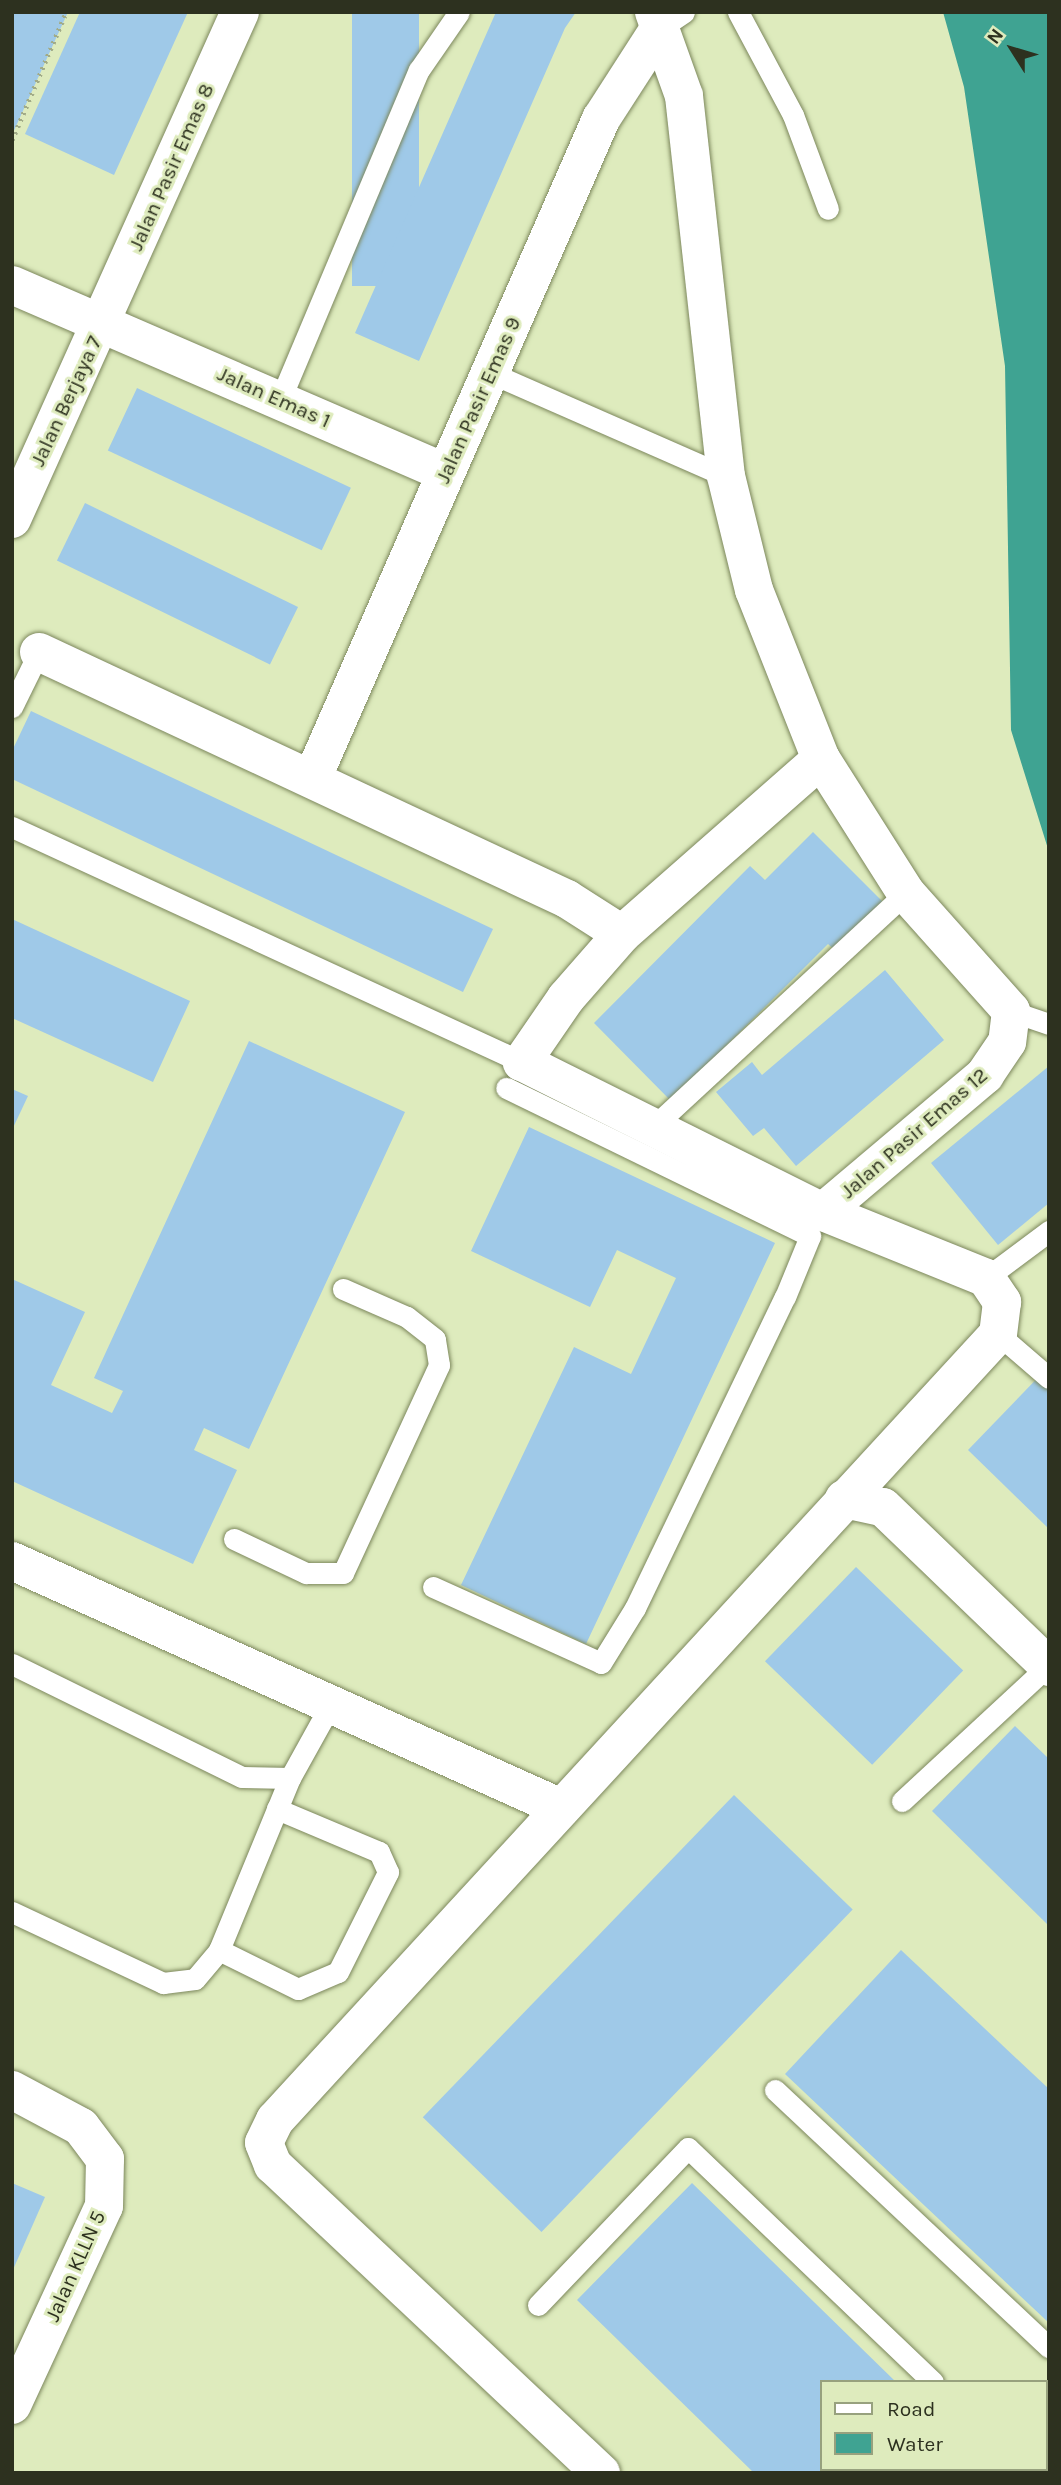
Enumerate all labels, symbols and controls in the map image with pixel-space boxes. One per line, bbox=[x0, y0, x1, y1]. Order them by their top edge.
north arrow bbox=[977, 14, 1047, 84]
text: N bbox=[982, 24, 1008, 48]
street label: Jalan Pasir Emas 8 bbox=[123, 80, 219, 254]
street label: Jalan Pasir Emas 9 bbox=[430, 313, 526, 487]
street label: Jalan Berjaya 7 bbox=[25, 332, 107, 470]
street label: Jalan Emas 1 bbox=[214, 361, 334, 433]
street label: Jalan Pasir Emas 12 bbox=[835, 1062, 993, 1204]
street label: Jalan KLLN 5 bbox=[39, 2207, 111, 2325]
legend bbox=[820, 2380, 1047, 2471]
text: Road bbox=[887, 2397, 935, 2421]
text: Water bbox=[887, 2432, 943, 2456]

